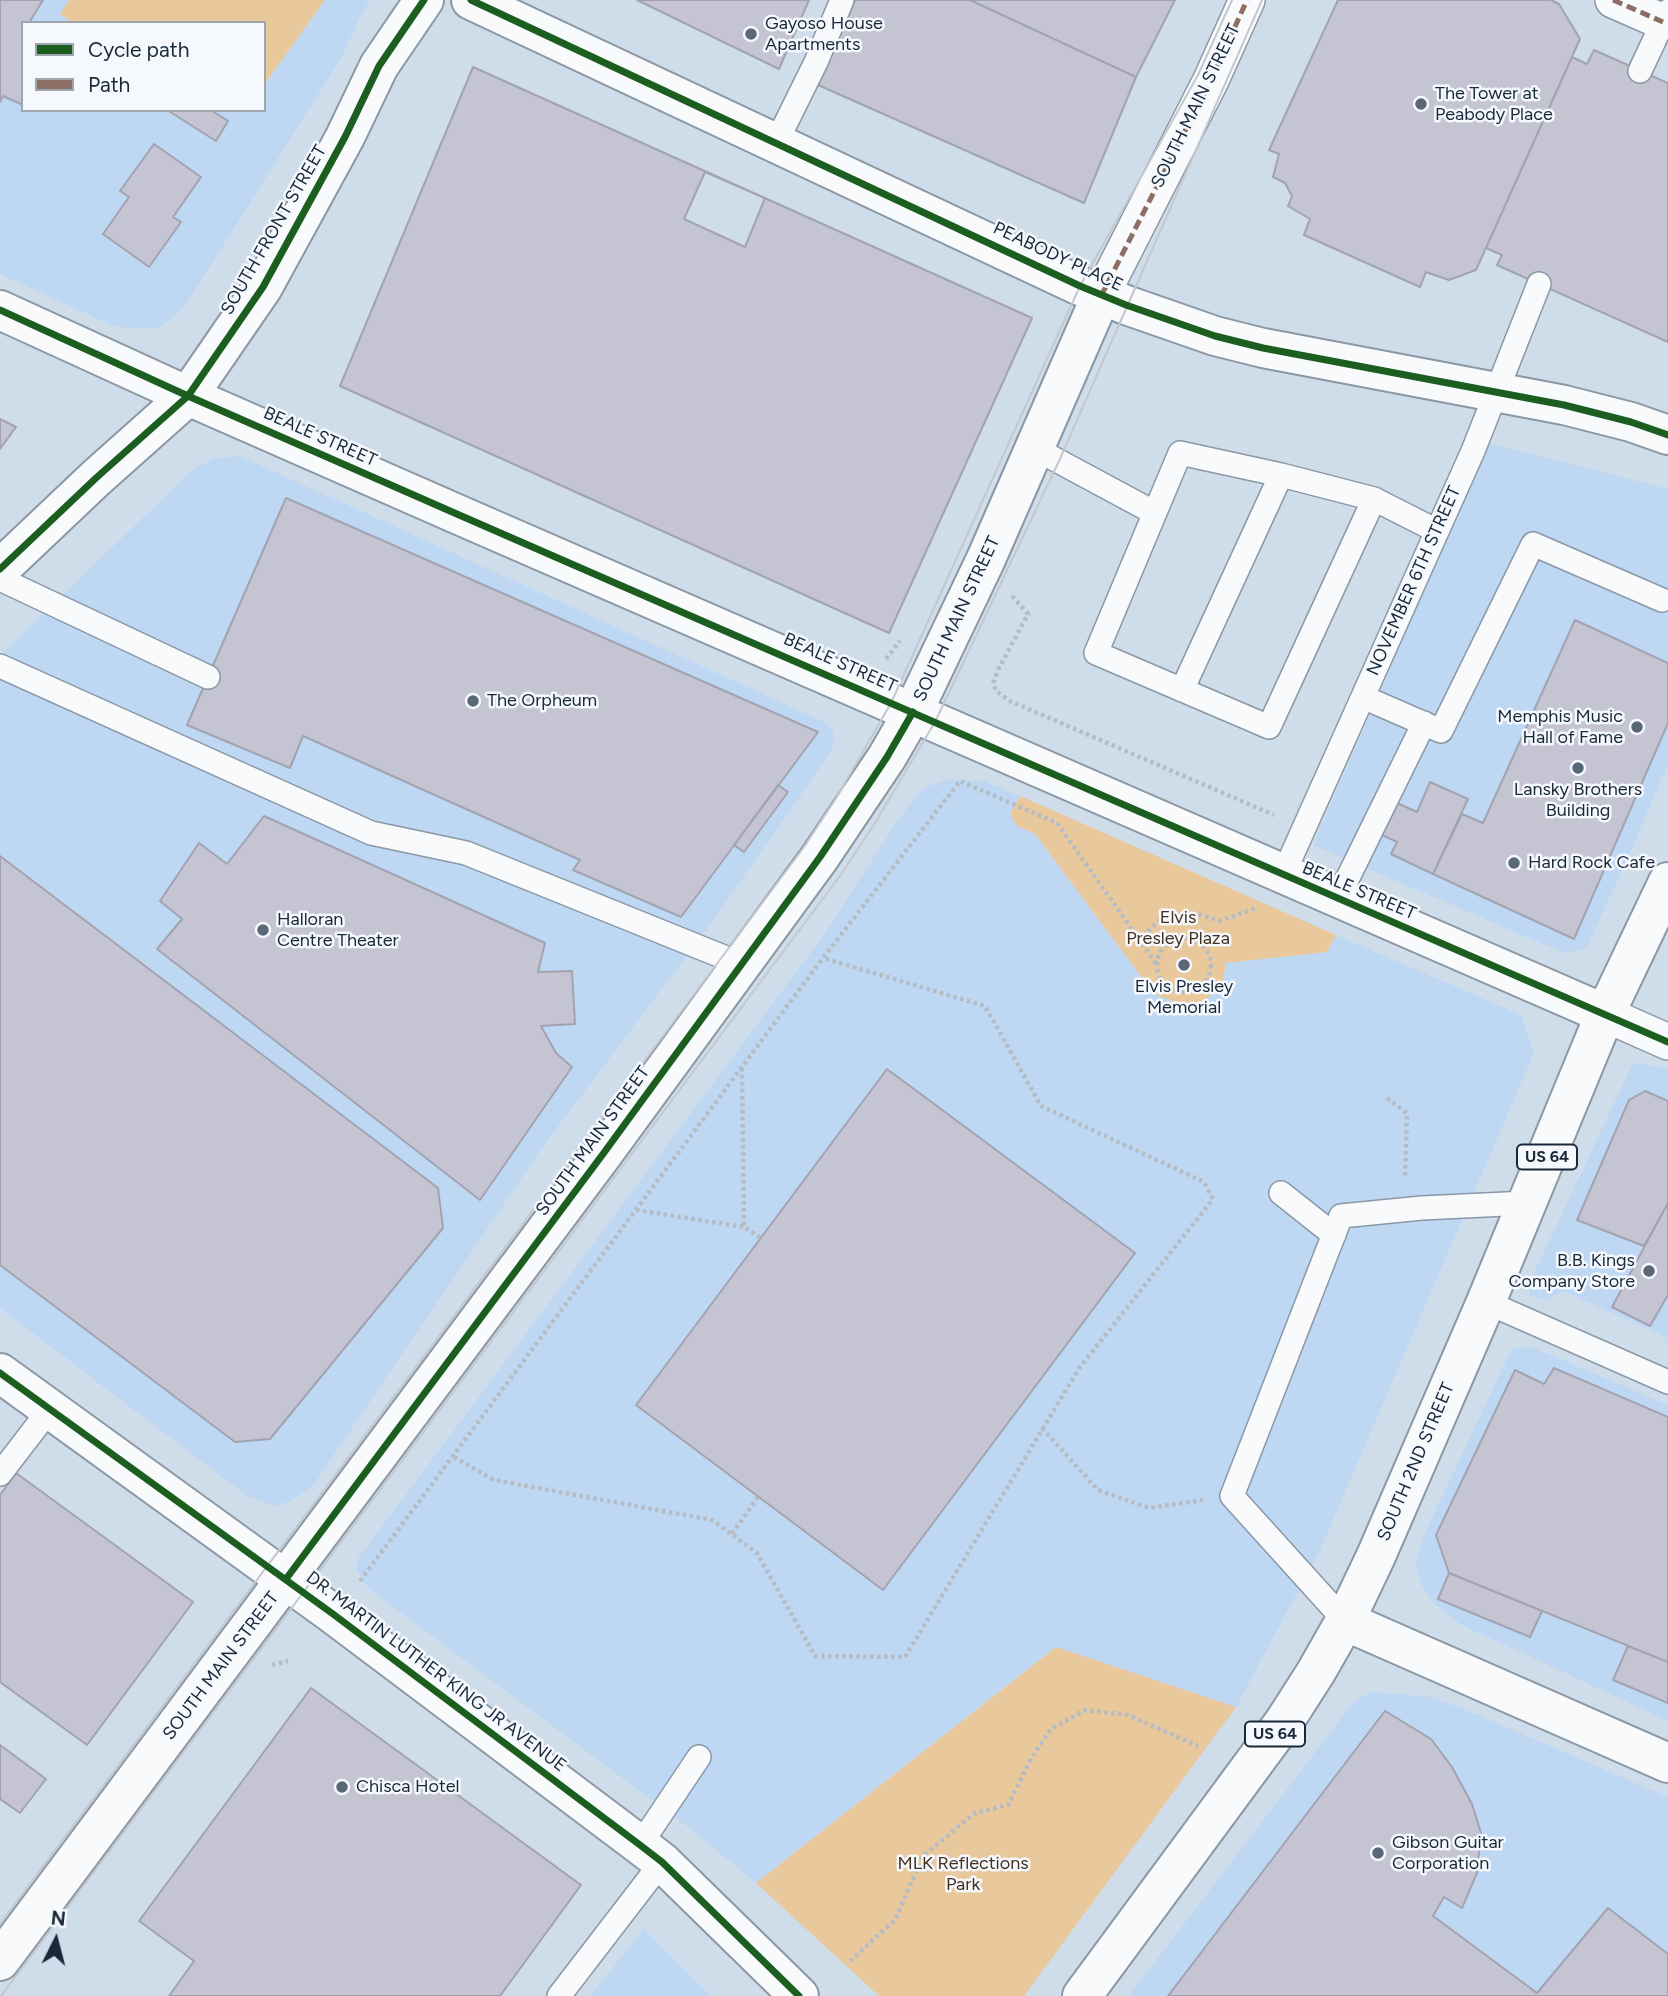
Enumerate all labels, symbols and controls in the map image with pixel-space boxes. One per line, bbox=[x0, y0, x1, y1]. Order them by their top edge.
place label: Gayoso House Apartments bbox=[765, 13, 883, 56]
legend bbox=[21, 21, 266, 112]
street label: SOUTH MAIN STREET bbox=[1147, 21, 1245, 191]
marker: Gayoso House Apartments bbox=[743, 26, 759, 42]
text: Cycle path bbox=[88, 37, 189, 62]
text: Path bbox=[88, 72, 130, 97]
place label: The Tower at Peabody Place bbox=[1435, 83, 1553, 126]
marker: The Tower at Peabody Place bbox=[1413, 96, 1429, 112]
street label: SOUTH FRONT STREET bbox=[217, 141, 331, 319]
street label: PEABODY PLACE bbox=[990, 217, 1126, 297]
street label: BEALE STREET bbox=[260, 402, 380, 472]
street label: NOVEMBER 6TH STREET bbox=[1362, 483, 1466, 679]
street label: SOUTH MAIN STREET bbox=[909, 533, 1005, 705]
street label: BEALE STREET bbox=[780, 628, 900, 698]
place label: The Orpheum bbox=[487, 690, 597, 712]
marker: The Orpheum bbox=[465, 693, 481, 709]
place label: Memphis Music Hall of Fame bbox=[1497, 706, 1623, 748]
marker: Memphis Music Hall of Fame bbox=[1629, 719, 1645, 735]
marker: Lansky Brothers Building bbox=[1570, 760, 1586, 776]
place label: Lansky Brothers Building bbox=[1514, 779, 1642, 822]
place label: Hard Rock Cafe bbox=[1528, 852, 1655, 874]
marker: Hard Rock Cafe bbox=[1506, 855, 1522, 871]
street label: BEALE STREET bbox=[1299, 857, 1419, 925]
park label: Elvis Presley Plaza bbox=[1126, 907, 1230, 950]
place label: Halloran Centre Theater bbox=[277, 909, 399, 951]
marker: Halloran Centre Theater bbox=[255, 922, 271, 938]
marker: Elvis Presley Memorial bbox=[1176, 957, 1192, 973]
place label: Elvis Presley Memorial bbox=[1135, 976, 1233, 1018]
street label: SOUTH MAIN STREET bbox=[531, 1062, 655, 1220]
road number: US 64 bbox=[1517, 1144, 1577, 1170]
place label: B.B. Kings Company Store bbox=[1508, 1250, 1635, 1292]
marker: B.B. Kings Company Store bbox=[1641, 1263, 1657, 1279]
street label: SOUTH 2ND STREET bbox=[1373, 1380, 1459, 1544]
street label: DR. MARTIN LUTHER KING JR AVENUE bbox=[302, 1567, 570, 1777]
street label: SOUTH MAIN STREET bbox=[158, 1588, 284, 1744]
road number: US 64 bbox=[1245, 1722, 1305, 1746]
place label: Chisca Hotel bbox=[356, 1776, 459, 1798]
marker: Chisca Hotel bbox=[334, 1779, 350, 1795]
place label: Gibson Guitar Corporation bbox=[1392, 1832, 1504, 1874]
marker: Gibson Guitar Corporation bbox=[1370, 1845, 1386, 1861]
park label: MLK Reflections Park bbox=[897, 1853, 1029, 1896]
north arrow bbox=[21, 1905, 91, 1975]
text: N bbox=[50, 1906, 67, 1931]

